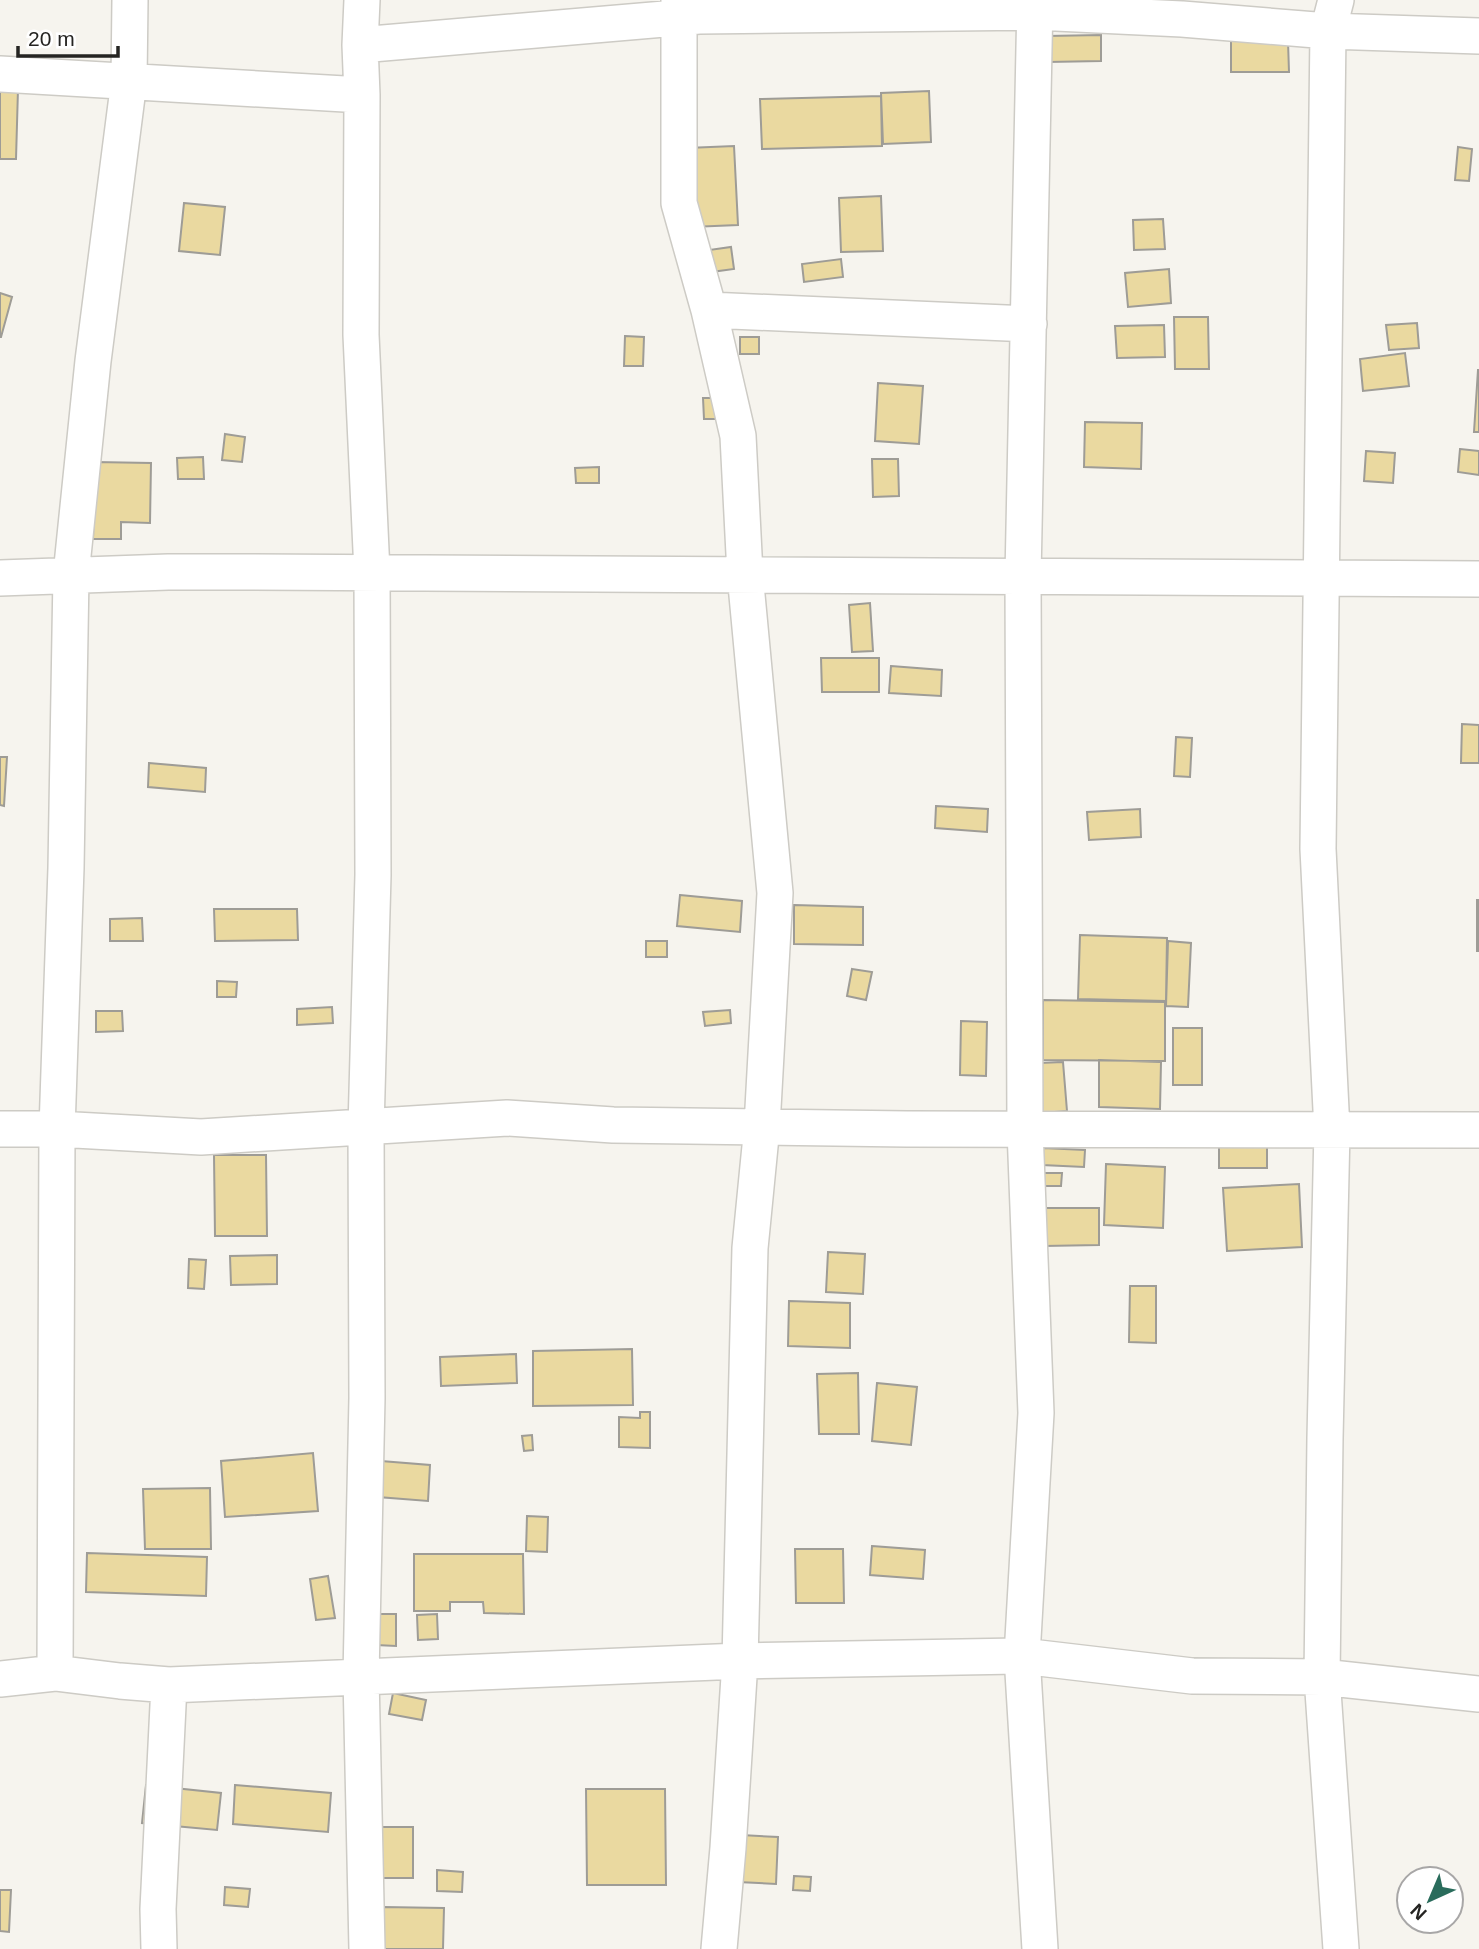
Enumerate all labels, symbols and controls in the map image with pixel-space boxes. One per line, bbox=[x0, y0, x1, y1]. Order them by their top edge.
scale bar bbox=[18, 14, 117, 58]
text: 20 m bbox=[28, 27, 75, 50]
north arrow bbox=[1395, 1865, 1465, 1935]
text: N bbox=[1406, 1900, 1431, 1924]

